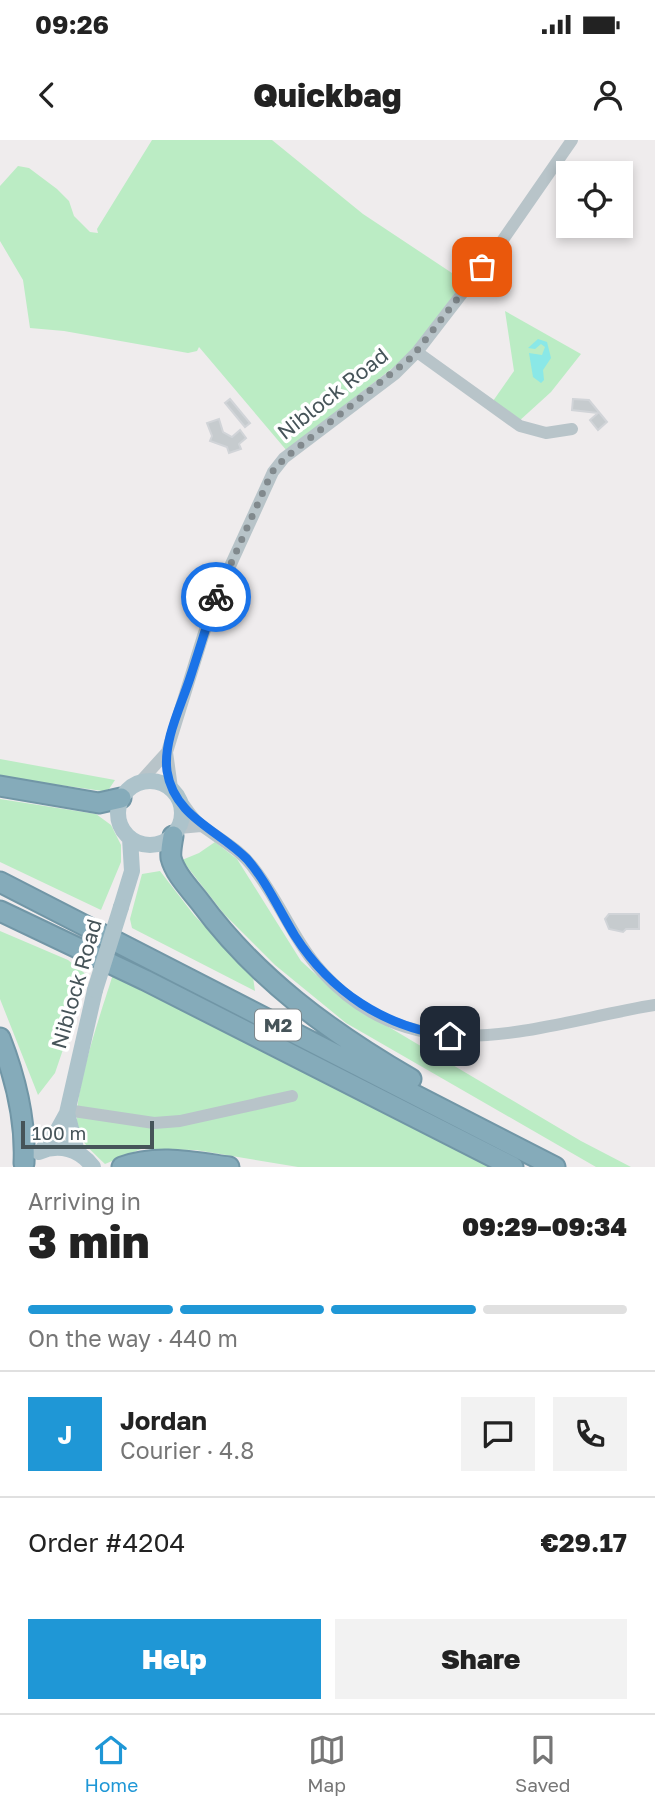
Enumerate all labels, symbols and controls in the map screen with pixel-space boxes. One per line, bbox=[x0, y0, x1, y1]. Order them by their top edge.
text: 09:26 bbox=[35, 9, 109, 40]
icon: back bbox=[28, 76, 66, 114]
text: Quickbag bbox=[253, 76, 402, 114]
icon: person bbox=[589, 76, 627, 114]
map controls bbox=[556, 161, 633, 238]
button: locate bbox=[556, 161, 633, 238]
pin bbox=[452, 237, 512, 297]
icon: bag bbox=[463, 248, 501, 286]
street label: Niblock Road bbox=[272, 342, 393, 445]
courier bbox=[181, 562, 251, 632]
icon: bike bbox=[197, 578, 235, 616]
street label: Niblock Road bbox=[45, 916, 107, 1052]
pin bbox=[420, 1006, 480, 1066]
road number: M2 bbox=[255, 1010, 301, 1040]
icon: home bbox=[431, 1017, 469, 1055]
scale bar bbox=[21, 1118, 154, 1150]
text: 100 m bbox=[32, 1121, 86, 1144]
text: Arriving in bbox=[28, 1187, 141, 1215]
text: 09:29–09:34 bbox=[462, 1211, 627, 1242]
text: 3 min bbox=[28, 1213, 150, 1268]
text: On the way · 440 m bbox=[28, 1324, 238, 1352]
button: chat bbox=[461, 1397, 535, 1471]
button: phone bbox=[553, 1397, 627, 1471]
text: Jordan bbox=[120, 1405, 207, 1436]
text: J bbox=[58, 1419, 72, 1450]
text: Courier · 4.8 bbox=[120, 1436, 254, 1464]
text: Order #4204 bbox=[28, 1527, 185, 1558]
text: €29.17 bbox=[540, 1527, 627, 1558]
button: Help bbox=[28, 1619, 321, 1699]
button: Share bbox=[335, 1619, 627, 1699]
tab: Home bbox=[85, 1731, 138, 1796]
tab: Map bbox=[307, 1731, 346, 1796]
tab: Saved bbox=[515, 1731, 570, 1796]

